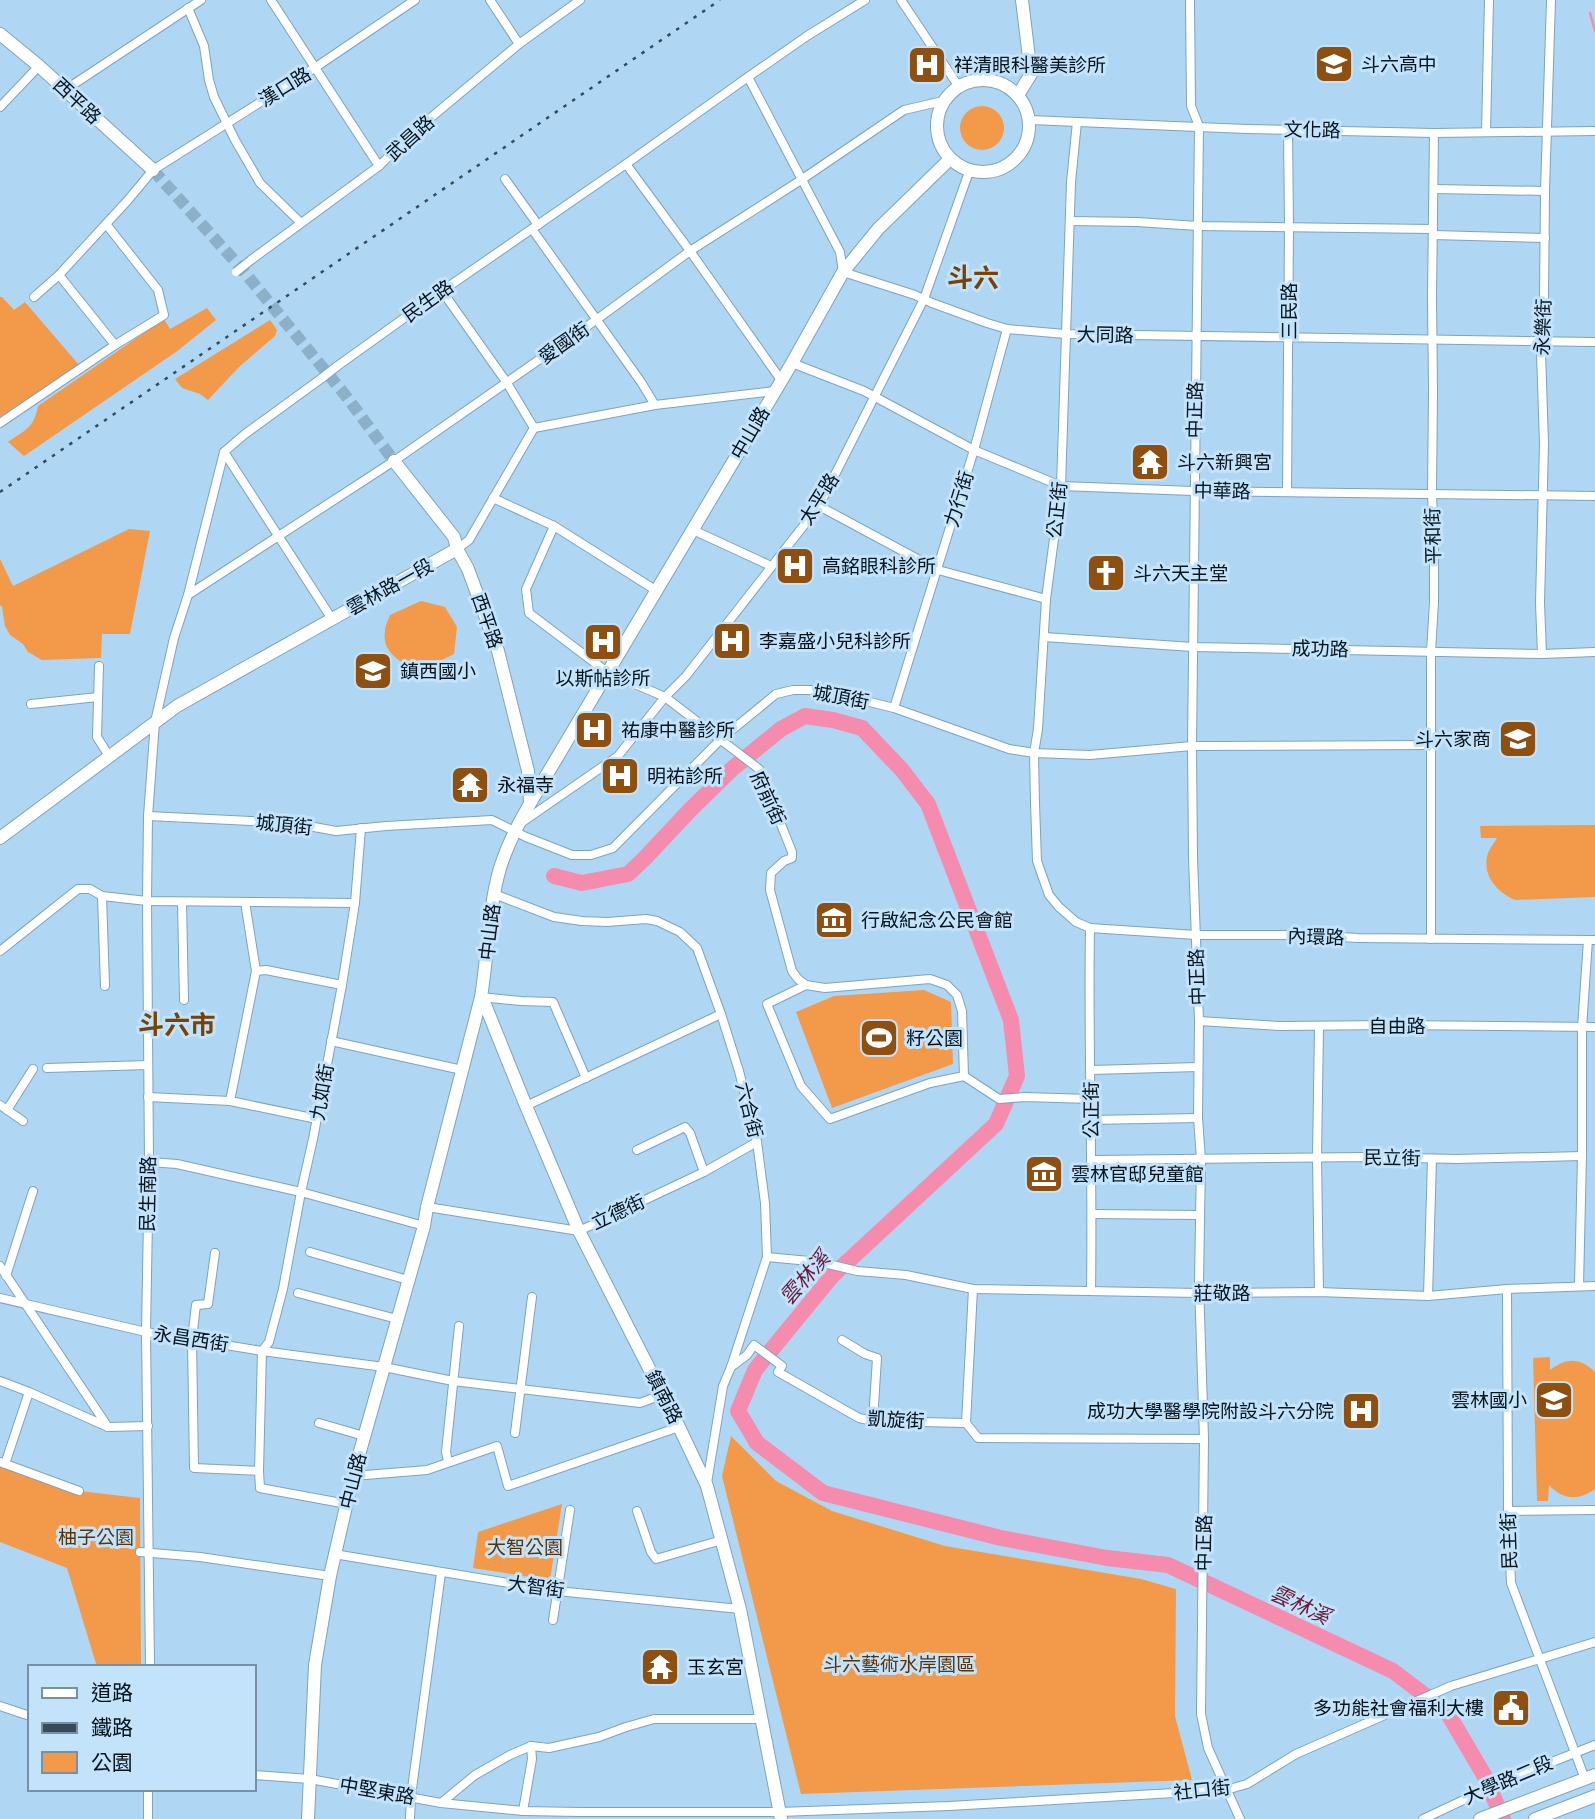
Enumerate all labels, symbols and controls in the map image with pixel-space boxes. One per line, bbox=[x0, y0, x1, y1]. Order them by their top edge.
school or university icon: 斗六高中 bbox=[1313, 43, 1355, 85]
hospital icon: 祥清眼科醫美診所 bbox=[906, 44, 948, 86]
place label: 斗六高中 bbox=[1361, 53, 1437, 76]
place label: 祥清眼科醫美診所 bbox=[954, 54, 1106, 77]
street label: 漢口路 bbox=[255, 62, 315, 112]
street label: 西平路 bbox=[48, 73, 106, 129]
street label: 武昌路 bbox=[381, 110, 439, 166]
street label: 文化路 bbox=[1283, 118, 1341, 142]
district label: 斗六 bbox=[947, 263, 999, 294]
street label: 民生路 bbox=[398, 275, 458, 327]
street label: 三民路 bbox=[1278, 282, 1301, 340]
street label: 永樂街 bbox=[1531, 298, 1555, 356]
street label: 愛國街 bbox=[534, 317, 594, 369]
street label: 大同路 bbox=[1076, 323, 1134, 347]
street label: 中正路 bbox=[1183, 381, 1207, 439]
street label: 中山路 bbox=[726, 403, 774, 463]
temple icon: 斗六新興宮 bbox=[1129, 441, 1171, 483]
place label: 斗六新興宮 bbox=[1177, 451, 1272, 474]
street label: 力行街 bbox=[940, 468, 978, 530]
street label: 太平路 bbox=[794, 469, 844, 529]
street label: 中華路 bbox=[1193, 479, 1251, 503]
street label: 公正街 bbox=[1043, 480, 1071, 540]
street label: 平和街 bbox=[1421, 507, 1445, 565]
hospital icon: 高銘眼科診所 bbox=[774, 545, 816, 587]
church icon: 斗六天主堂 bbox=[1085, 552, 1127, 594]
street label: 雲林路一段 bbox=[343, 554, 437, 620]
place label: 高銘眼科診所 bbox=[822, 555, 936, 578]
place label: 斗六天主堂 bbox=[1133, 562, 1228, 585]
street label: 西平路 bbox=[467, 590, 507, 652]
hospital icon: 李嘉盛小兒科診所 bbox=[711, 620, 753, 662]
hospital icon: 以斯帖診所 bbox=[582, 621, 624, 663]
place label: 李嘉盛小兒科診所 bbox=[759, 630, 911, 653]
street label: 成功路 bbox=[1291, 637, 1349, 661]
school or university icon: 鎮西國小 bbox=[352, 650, 394, 692]
place label: 鎮西國小 bbox=[400, 660, 476, 683]
place label: 以斯帖診所 bbox=[555, 667, 651, 690]
street label: 城頂街 bbox=[811, 680, 871, 714]
hospital icon: 祐康中醫診所 bbox=[573, 709, 615, 751]
school or university icon: 斗六家商 bbox=[1497, 718, 1539, 760]
place label: 祐康中醫診所 bbox=[621, 719, 735, 742]
place label: 斗六家商 bbox=[1415, 728, 1491, 751]
hospital icon: 明祐診所 bbox=[599, 755, 641, 797]
temple icon: 永福寺 bbox=[449, 764, 491, 806]
place label: 明祐診所 bbox=[647, 765, 723, 788]
street label: 府前街 bbox=[746, 767, 790, 829]
place label: 永福寺 bbox=[497, 774, 554, 797]
street label: 城頂街 bbox=[254, 811, 314, 839]
museum icon: 行啟紀念公民會館 bbox=[813, 899, 855, 941]
street label: 中山路 bbox=[475, 902, 505, 962]
place label: 行啟紀念公民會館 bbox=[861, 909, 1013, 932]
street label: 內環路 bbox=[1287, 925, 1345, 949]
street label: 中正路 bbox=[1185, 948, 1209, 1006]
district label: 斗六市 bbox=[138, 1010, 216, 1041]
street label: 自由路 bbox=[1368, 1015, 1426, 1038]
sports icon: 籽公園 bbox=[858, 1017, 900, 1059]
place label: 籽公園 bbox=[906, 1027, 963, 1050]
street label: 九如街 bbox=[306, 1062, 338, 1122]
street label: 六合街 bbox=[731, 1080, 767, 1140]
street label: 公正街 bbox=[1080, 1081, 1103, 1139]
street label: 民立街 bbox=[1363, 1146, 1421, 1170]
museum icon: 雲林官邸兒童館 bbox=[1023, 1153, 1065, 1195]
street label: 民生南路 bbox=[136, 1156, 160, 1232]
place label: 雲林官邸兒童館 bbox=[1071, 1163, 1204, 1186]
street label: 立德街 bbox=[587, 1190, 649, 1234]
water label: 雲林溪 bbox=[775, 1243, 837, 1310]
street label: 莊敬路 bbox=[1193, 1282, 1251, 1305]
street label: 永昌西街 bbox=[152, 1322, 230, 1356]
street label: 鎮南路 bbox=[641, 1366, 687, 1428]
school or university icon: 雲林國小 bbox=[1533, 1379, 1575, 1421]
place label: 雲林國小 bbox=[1451, 1389, 1527, 1412]
hospital icon: 成功大學醫學院附設斗六分院 bbox=[1340, 1390, 1382, 1432]
place label: 成功大學醫學院附設斗六分院 bbox=[1087, 1400, 1334, 1423]
street label: 凱旋街 bbox=[867, 1407, 925, 1433]
street label: 中山路 bbox=[335, 1451, 371, 1511]
street label: 民主街 bbox=[1497, 1512, 1521, 1570]
street label: 中正路 bbox=[1192, 1514, 1216, 1572]
park label: 柚子公園 bbox=[58, 1526, 134, 1549]
park label: 大智公園 bbox=[487, 1536, 563, 1559]
street label: 大智街 bbox=[506, 1572, 566, 1602]
water label: 雲林溪 bbox=[1266, 1580, 1337, 1631]
temple icon: 玉玄宮 bbox=[639, 1646, 681, 1688]
park label: 斗六藝術水岸園區 bbox=[823, 1653, 975, 1676]
place label: 玉玄宮 bbox=[687, 1656, 744, 1679]
legend bbox=[28, 1665, 256, 1791]
text: 道路 bbox=[91, 1680, 133, 1706]
public building icon: 多功能社會福利大樓 bbox=[1490, 1687, 1532, 1729]
place label: 多功能社會福利大樓 bbox=[1313, 1697, 1484, 1720]
text: 鐵路 bbox=[91, 1715, 133, 1741]
text: 公園 bbox=[91, 1750, 133, 1776]
street label: 大學路二段 bbox=[1460, 1751, 1556, 1809]
street label: 中堅東路 bbox=[338, 1773, 416, 1809]
street label: 社口街 bbox=[1172, 1776, 1232, 1804]

